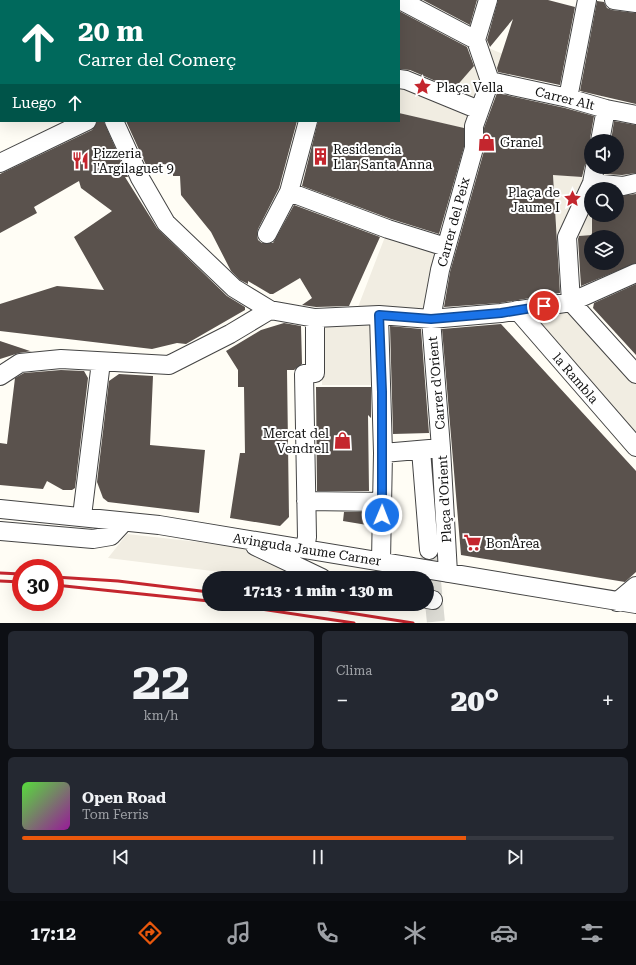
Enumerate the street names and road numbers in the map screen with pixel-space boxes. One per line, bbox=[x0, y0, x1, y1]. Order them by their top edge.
street label: Carrer Alt bbox=[534, 84, 596, 113]
street label: Carrer del Peix bbox=[434, 175, 473, 269]
street label: Carrer d'Orient bbox=[425, 336, 448, 430]
street label: la Rambla bbox=[550, 350, 601, 406]
street label: Plaça d'Orient bbox=[435, 455, 454, 543]
street label: Avinguda Jaume Carner bbox=[232, 530, 383, 569]

